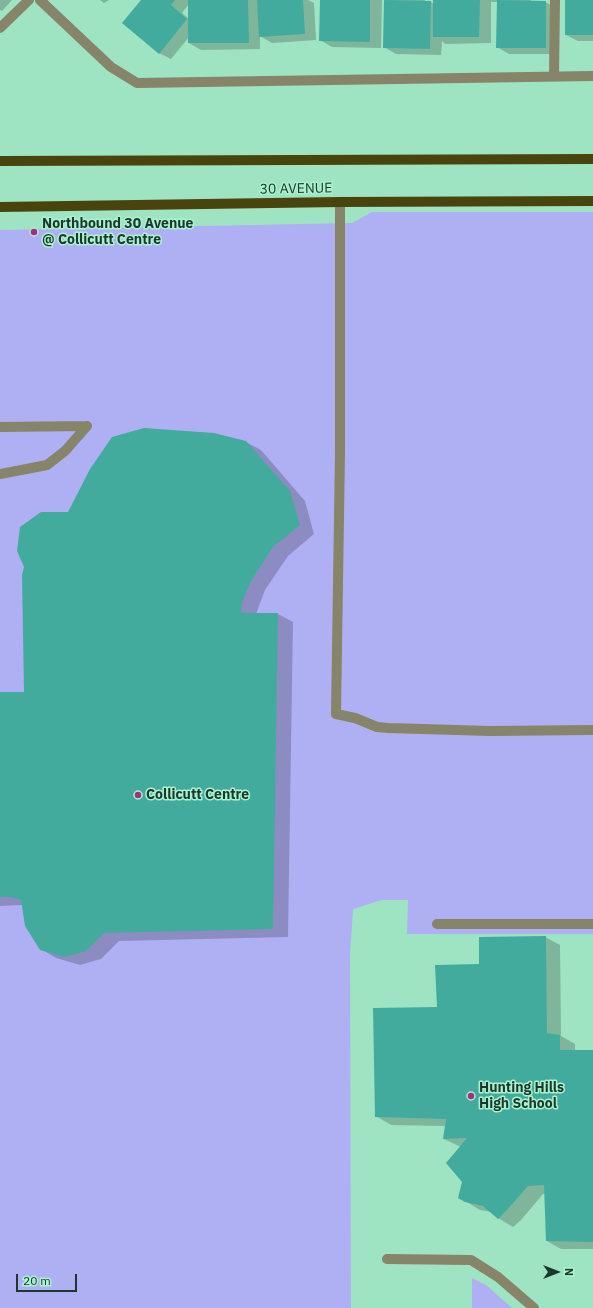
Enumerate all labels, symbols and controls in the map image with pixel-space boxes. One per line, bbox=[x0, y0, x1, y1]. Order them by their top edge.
street label: 30 AVENUE bbox=[259, 180, 333, 198]
place label: Northbound 30 Avenue @ Collicutt Centre bbox=[42, 216, 193, 248]
marker: Northbound 30 Avenue @ Collicutt Centre bbox=[29, 227, 39, 237]
place label: Collicutt Centre bbox=[146, 787, 249, 803]
marker: Collicutt Centre bbox=[133, 790, 143, 800]
place label: Hunting Hills High School bbox=[479, 1080, 564, 1112]
marker: Hunting Hills High School bbox=[466, 1091, 476, 1101]
north arrow bbox=[537, 1252, 577, 1292]
scale bar bbox=[18, 1266, 79, 1292]
text: N bbox=[562, 1268, 576, 1276]
text: 20 m bbox=[23, 1273, 51, 1288]

